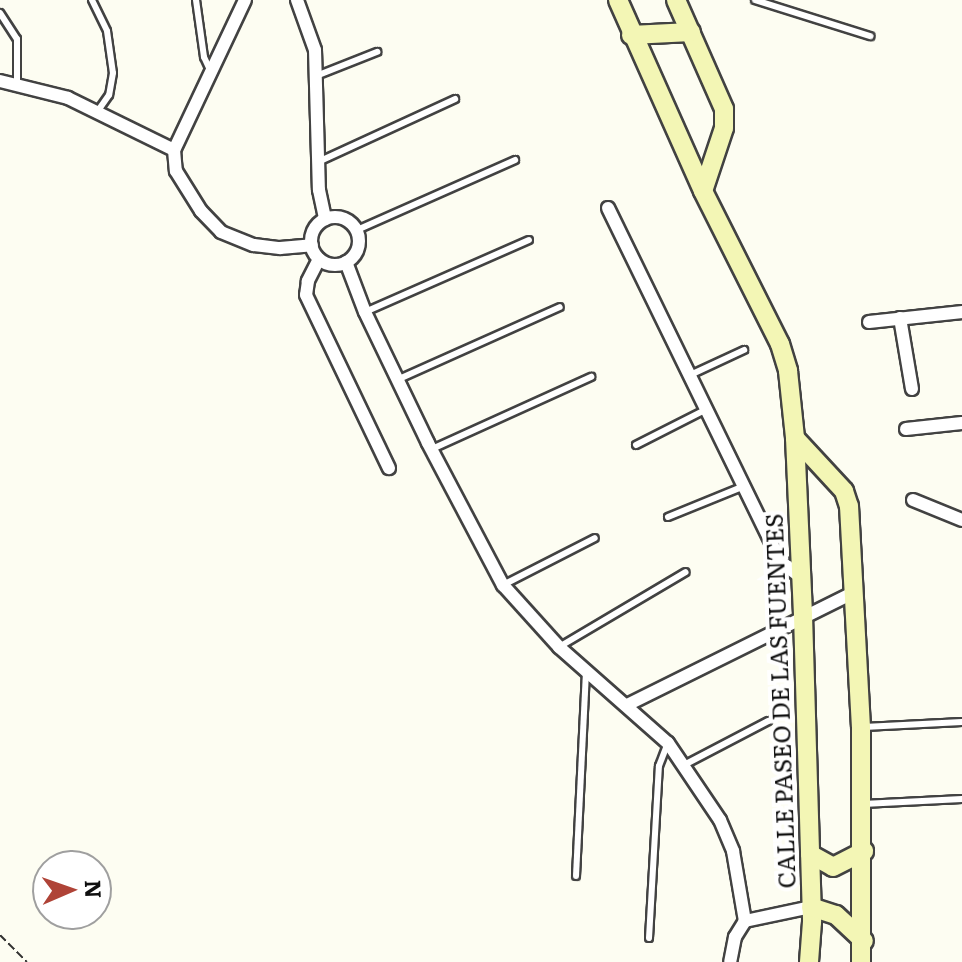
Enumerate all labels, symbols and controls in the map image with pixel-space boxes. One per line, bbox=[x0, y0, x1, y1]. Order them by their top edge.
street label: CALLE PASEO DE LAS FUENTES bbox=[758, 513, 800, 889]
north arrow bbox=[32, 850, 112, 930]
text: N bbox=[78, 879, 111, 899]

